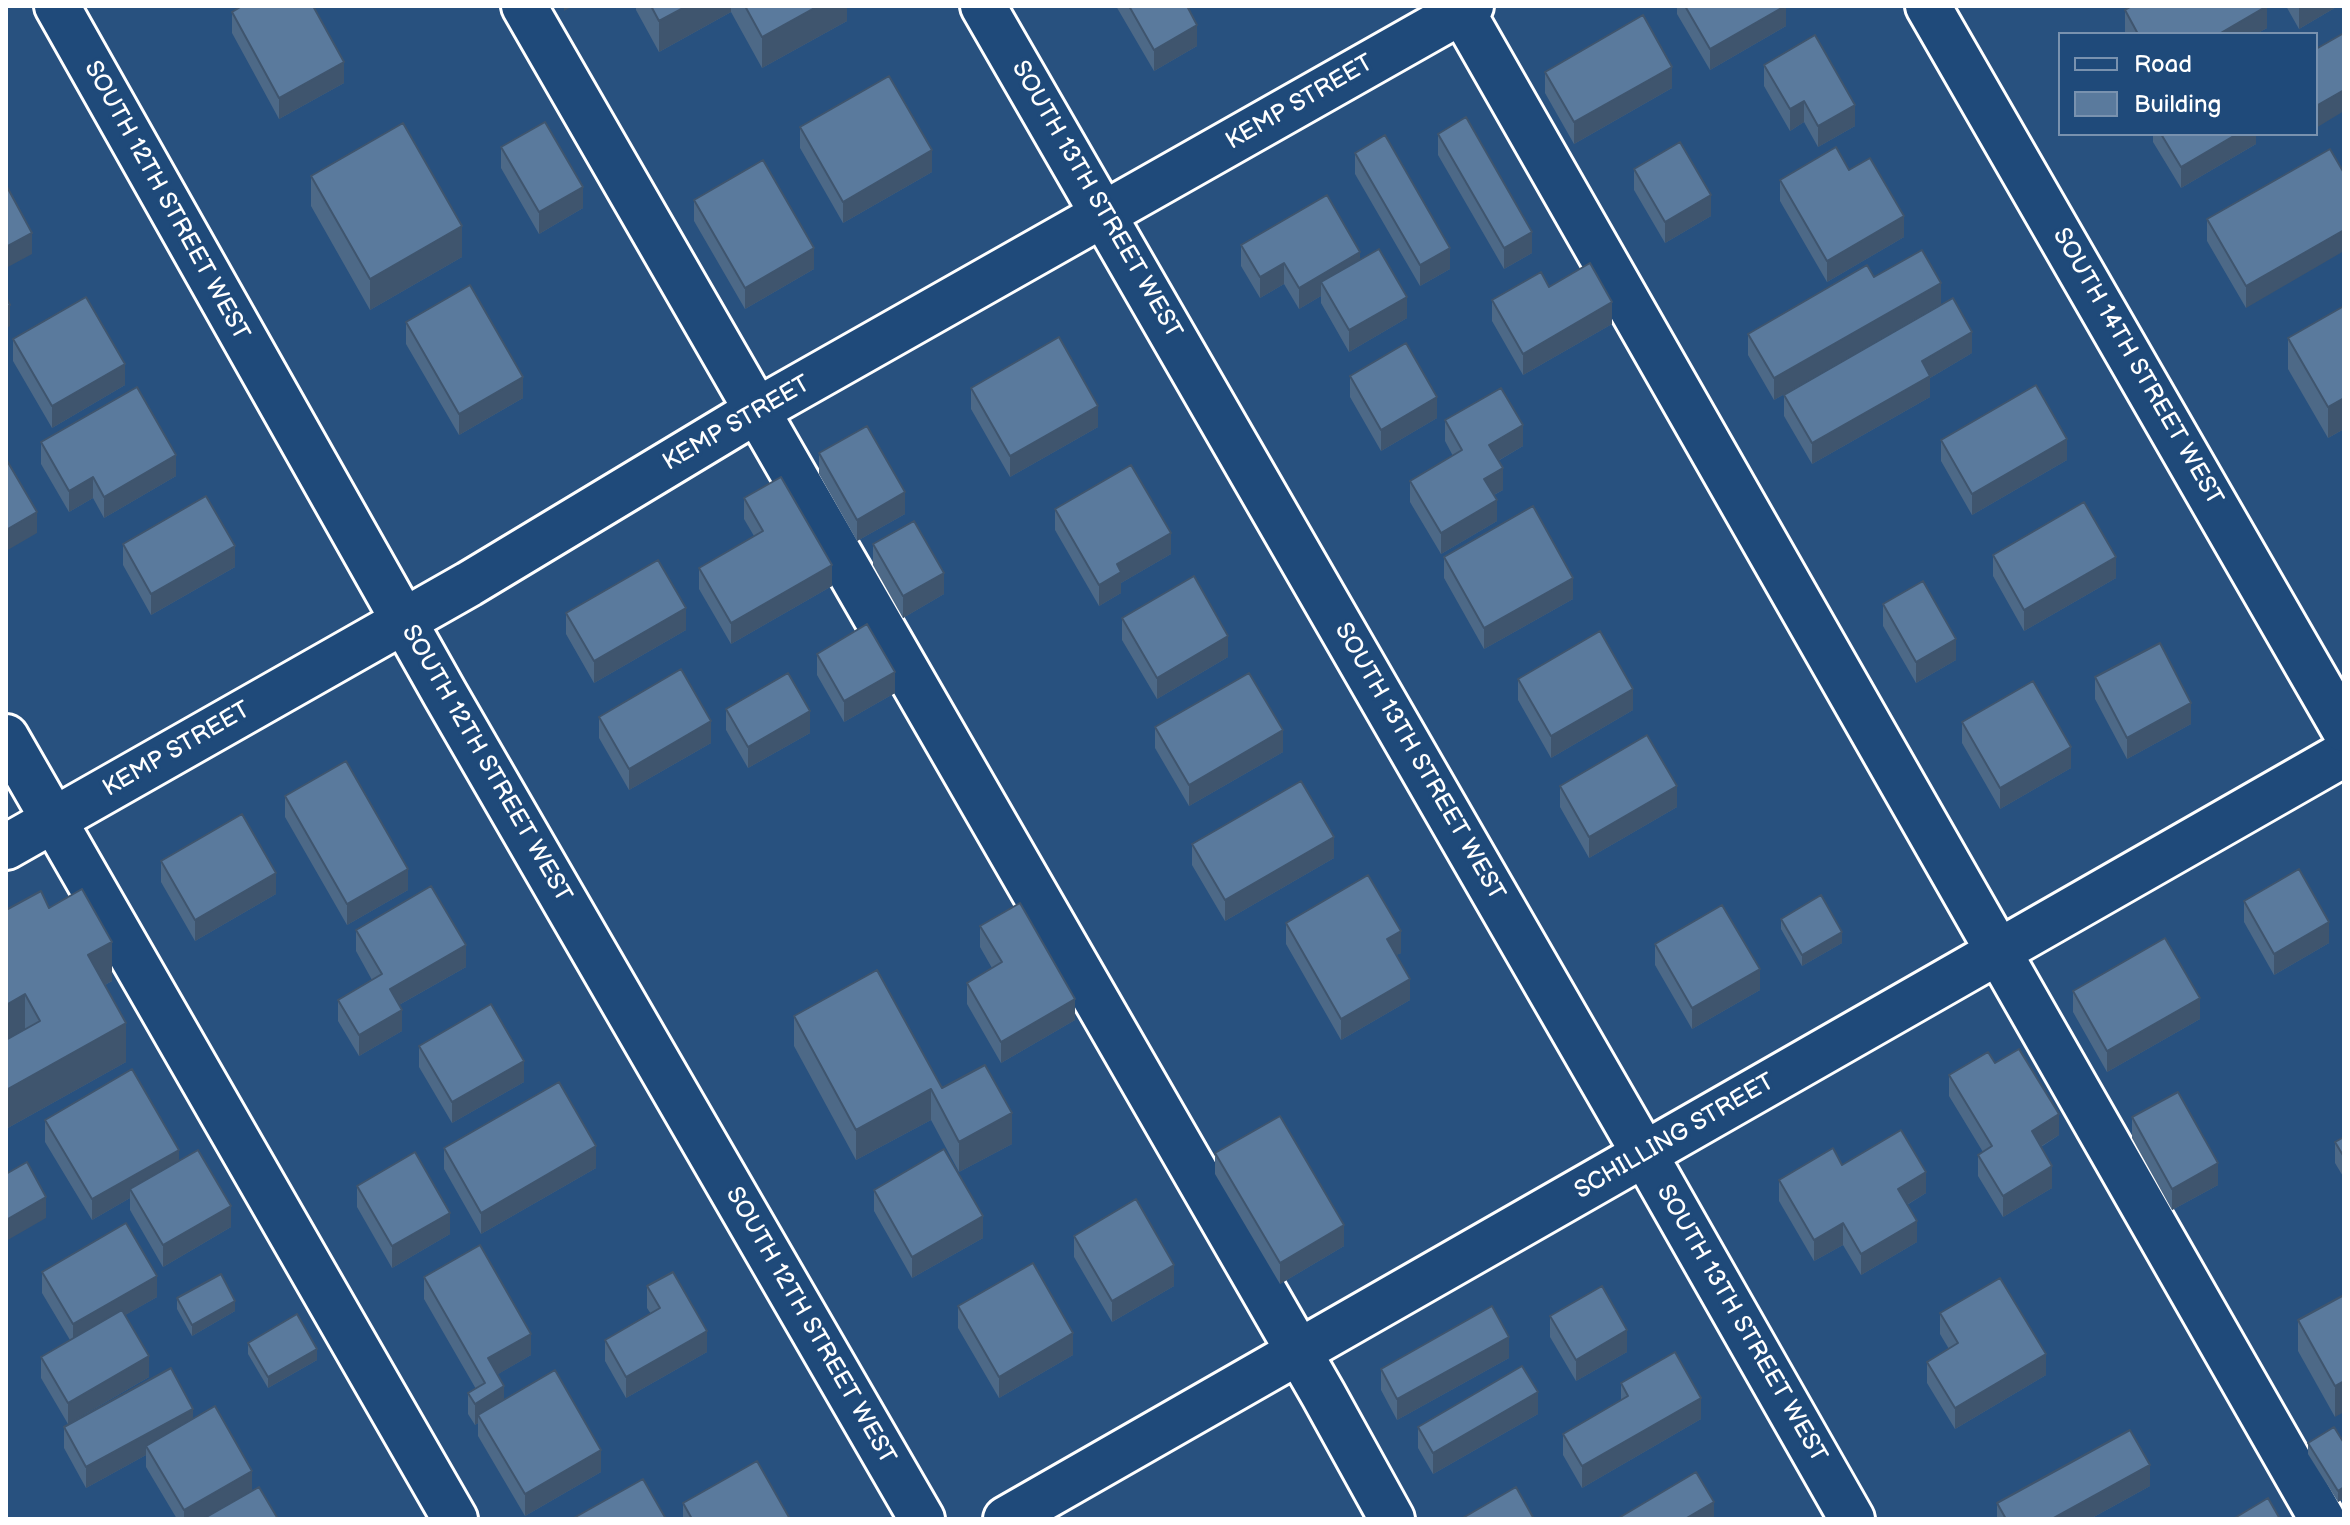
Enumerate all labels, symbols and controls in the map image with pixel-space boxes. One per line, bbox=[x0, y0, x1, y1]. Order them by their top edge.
legend bbox=[2058, 32, 2318, 136]
street label: KEMP STREET bbox=[1221, 49, 1379, 157]
text: Road bbox=[2134, 50, 2192, 79]
street label: SOUTH 12TH STREET WEST bbox=[77, 56, 255, 346]
street label: SOUTH 13TH STREET WEST bbox=[1005, 56, 1187, 344]
text: Building bbox=[2134, 90, 2221, 119]
street label: SOUTH 14TH STREET WEST bbox=[2046, 223, 2228, 511]
street label: KEMP STREET bbox=[658, 370, 816, 478]
street label: SOUTH 13TH STREET WEST bbox=[1328, 618, 1510, 906]
street label: SOUTH 12TH STREET WEST bbox=[395, 620, 577, 908]
street label: KEMP STREET bbox=[98, 696, 256, 804]
street label: SCHILLING STREET bbox=[1570, 1068, 1780, 1206]
street label: SOUTH 13TH STREET WEST bbox=[1650, 1180, 1832, 1468]
street label: SOUTH 12TH STREET WEST bbox=[719, 1182, 901, 1470]

